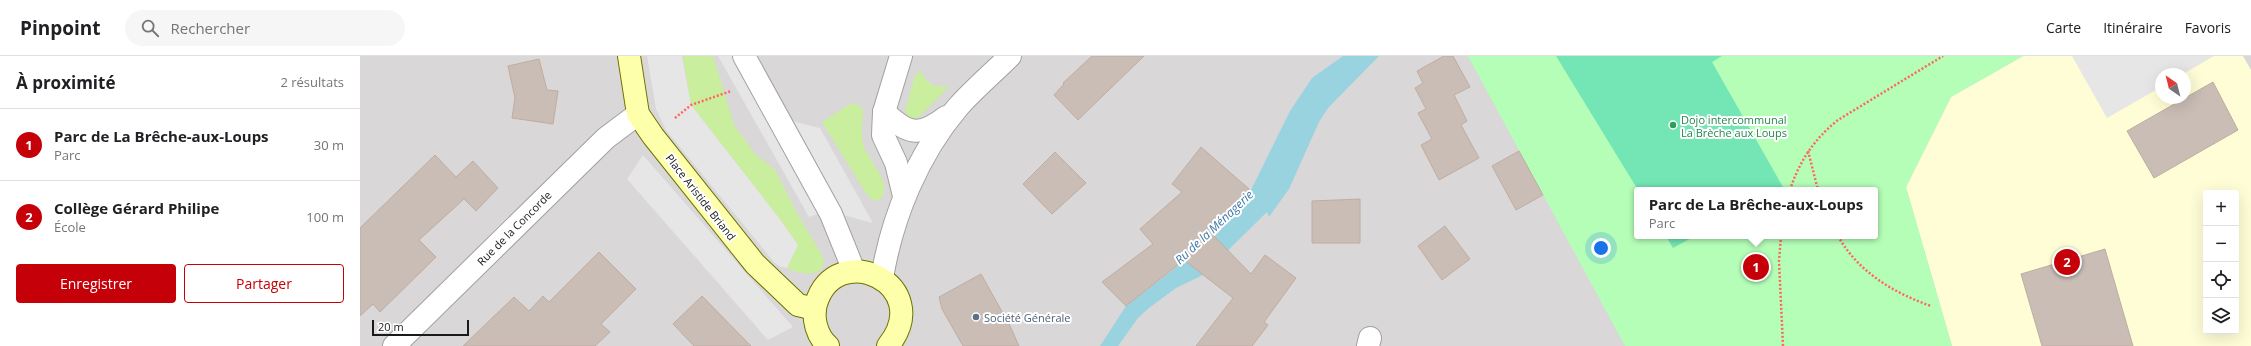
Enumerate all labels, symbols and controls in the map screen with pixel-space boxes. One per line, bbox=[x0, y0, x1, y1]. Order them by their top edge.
search box bbox=[125, 10, 405, 46]
text: Pinpoint bbox=[20, 15, 101, 41]
icon: search bbox=[139, 17, 161, 39]
text: Rechercher bbox=[171, 18, 250, 38]
text: Carte bbox=[2046, 18, 2081, 37]
text: Itinéraire bbox=[2103, 18, 2163, 37]
text: Favoris bbox=[2185, 18, 2231, 37]
north arrow bbox=[2155, 68, 2191, 104]
text: À proximité bbox=[16, 71, 115, 94]
text: 2 résultats bbox=[280, 73, 344, 91]
place label: Dojo intercommunal La Brèche aux Loups bbox=[1681, 112, 1787, 140]
marker: Dojo intercommunal La Brèche aux Loups bbox=[1668, 120, 1678, 130]
text: Parc de La Brêche-aux-Loups bbox=[54, 126, 269, 146]
text: 1 bbox=[25, 136, 33, 154]
text: 30 m bbox=[314, 136, 344, 154]
text: Parc bbox=[54, 146, 81, 164]
street label: Place Aristide Briand bbox=[663, 151, 739, 243]
water label: Ru de la Ménagerie bbox=[1171, 186, 1257, 268]
street label: Rue de la Concorde bbox=[473, 187, 555, 269]
popup bbox=[1634, 187, 1878, 239]
map controls bbox=[2203, 190, 2239, 334]
button: + bbox=[2203, 190, 2239, 226]
text: Parc de La Brêche-aux-Loups bbox=[1649, 194, 1863, 214]
text: Collège Gérard Philipe bbox=[54, 198, 219, 218]
text: 2 bbox=[25, 208, 33, 226]
text: 100 m bbox=[306, 208, 344, 226]
text: Parc bbox=[1649, 214, 1675, 232]
text: École bbox=[54, 218, 86, 236]
button: − bbox=[2203, 226, 2239, 262]
your location bbox=[1591, 238, 1611, 258]
pin: 2 bbox=[2054, 247, 2080, 277]
pin: 1 bbox=[1743, 252, 1769, 282]
button: locate bbox=[2203, 262, 2239, 298]
button: Enregistrer bbox=[16, 264, 176, 303]
button: Partager bbox=[184, 264, 344, 303]
button: layers bbox=[2203, 298, 2239, 334]
place label: Société Générale bbox=[984, 310, 1071, 325]
marker: Société Générale bbox=[971, 312, 981, 322]
scale bar bbox=[372, 318, 469, 337]
text: 20 m bbox=[378, 319, 404, 334]

